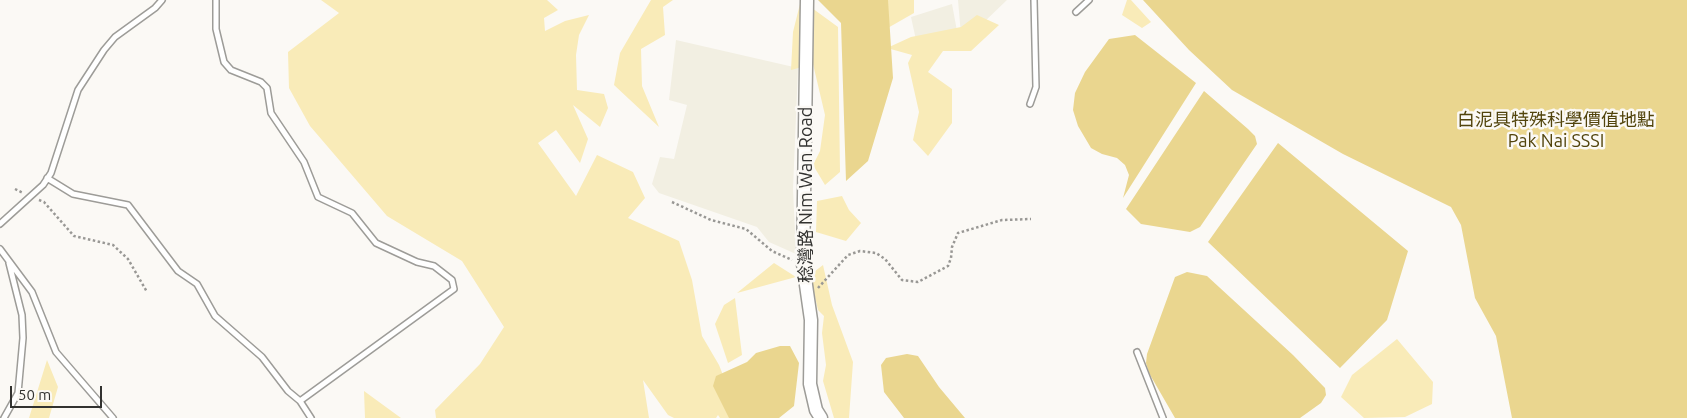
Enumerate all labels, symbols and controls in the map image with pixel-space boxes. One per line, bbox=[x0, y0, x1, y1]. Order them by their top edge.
street label: 稔灣路 Nim Wan Road bbox=[795, 107, 817, 283]
park label: 白泥具特殊科學價值地點 Pak Nai SSSI bbox=[1457, 109, 1655, 152]
scale bar bbox=[12, 376, 105, 408]
text: 50 m bbox=[18, 386, 51, 403]

